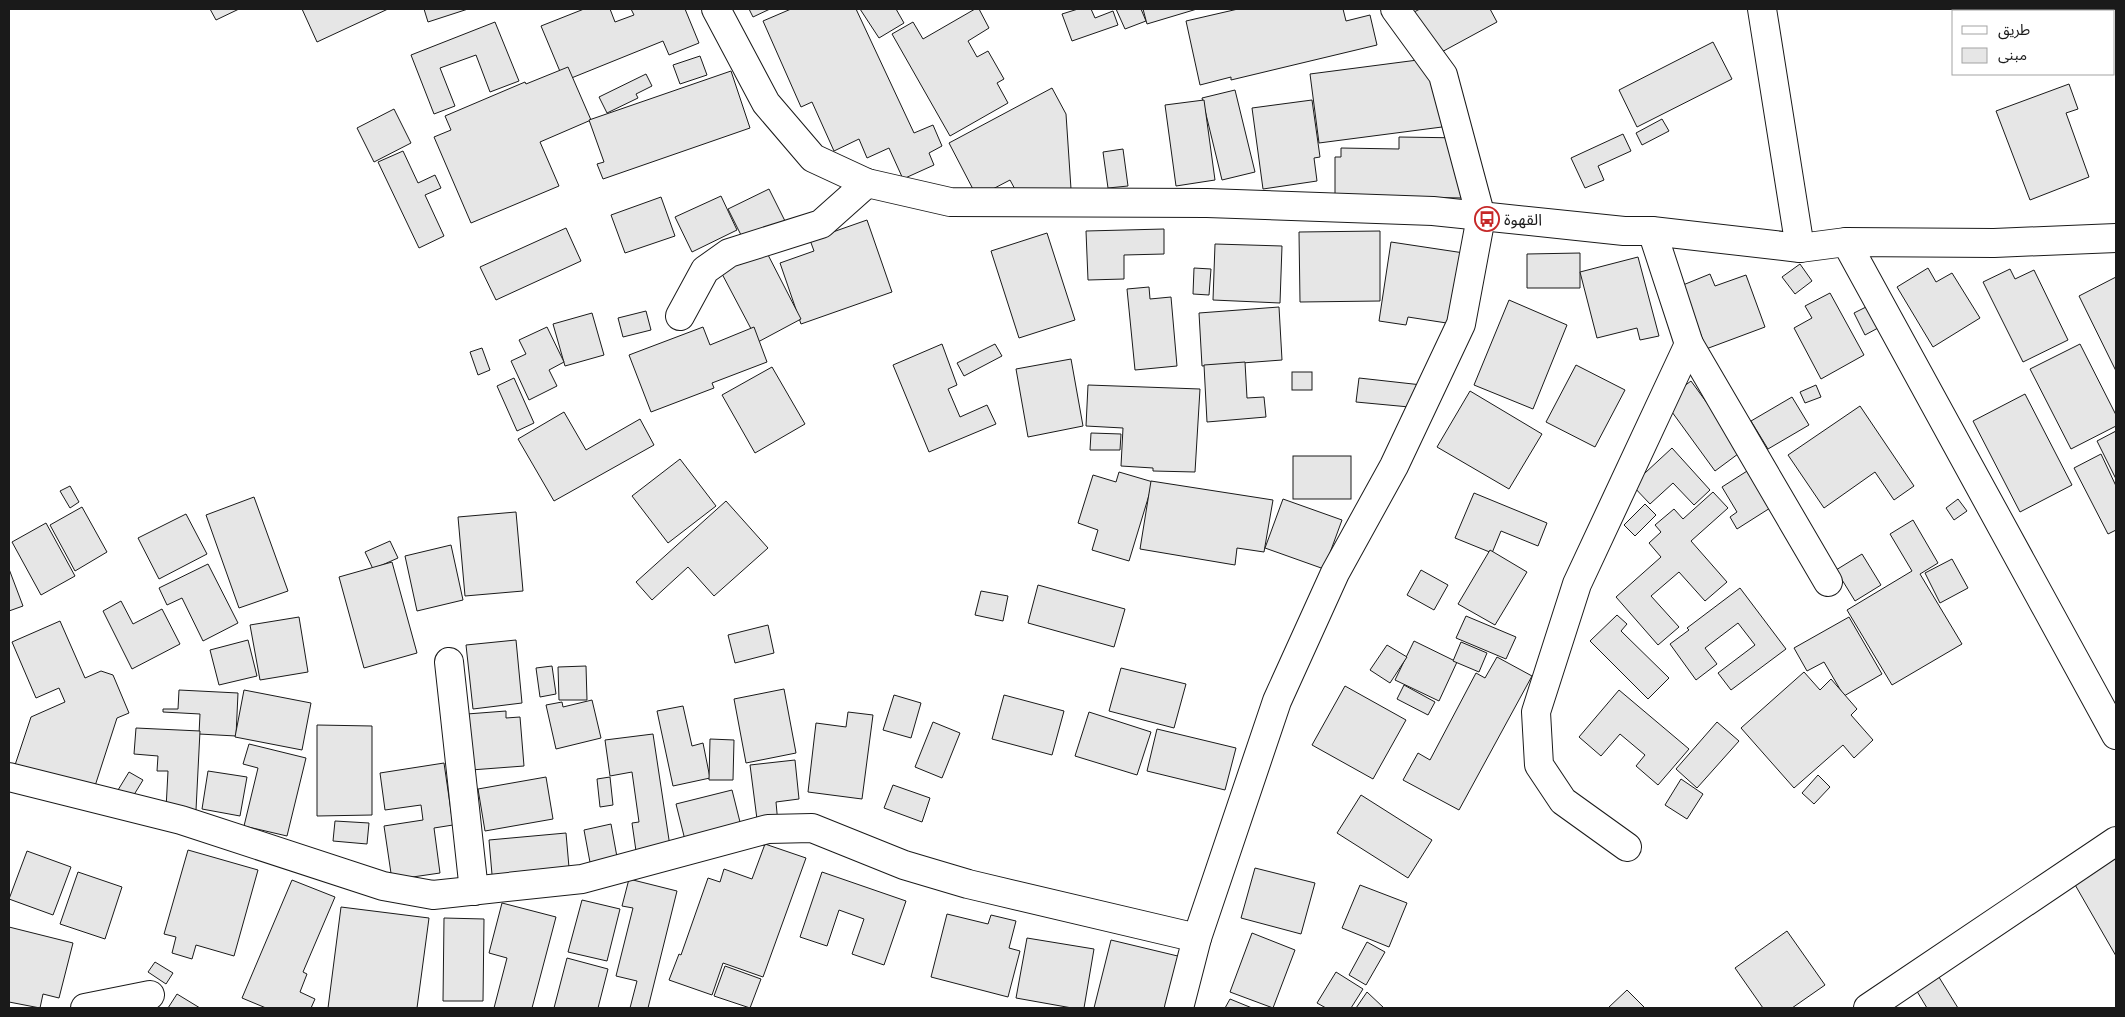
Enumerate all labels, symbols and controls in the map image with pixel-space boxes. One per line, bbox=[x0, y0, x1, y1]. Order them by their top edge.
legend bbox=[1952, 10, 2115, 75]
text: طريق bbox=[1998, 20, 2030, 40]
text: مبنى bbox=[1998, 45, 2027, 64]
bus stop icon: القهوة bbox=[1474, 206, 1500, 232]
place label: القهوة bbox=[1504, 209, 1542, 229]

